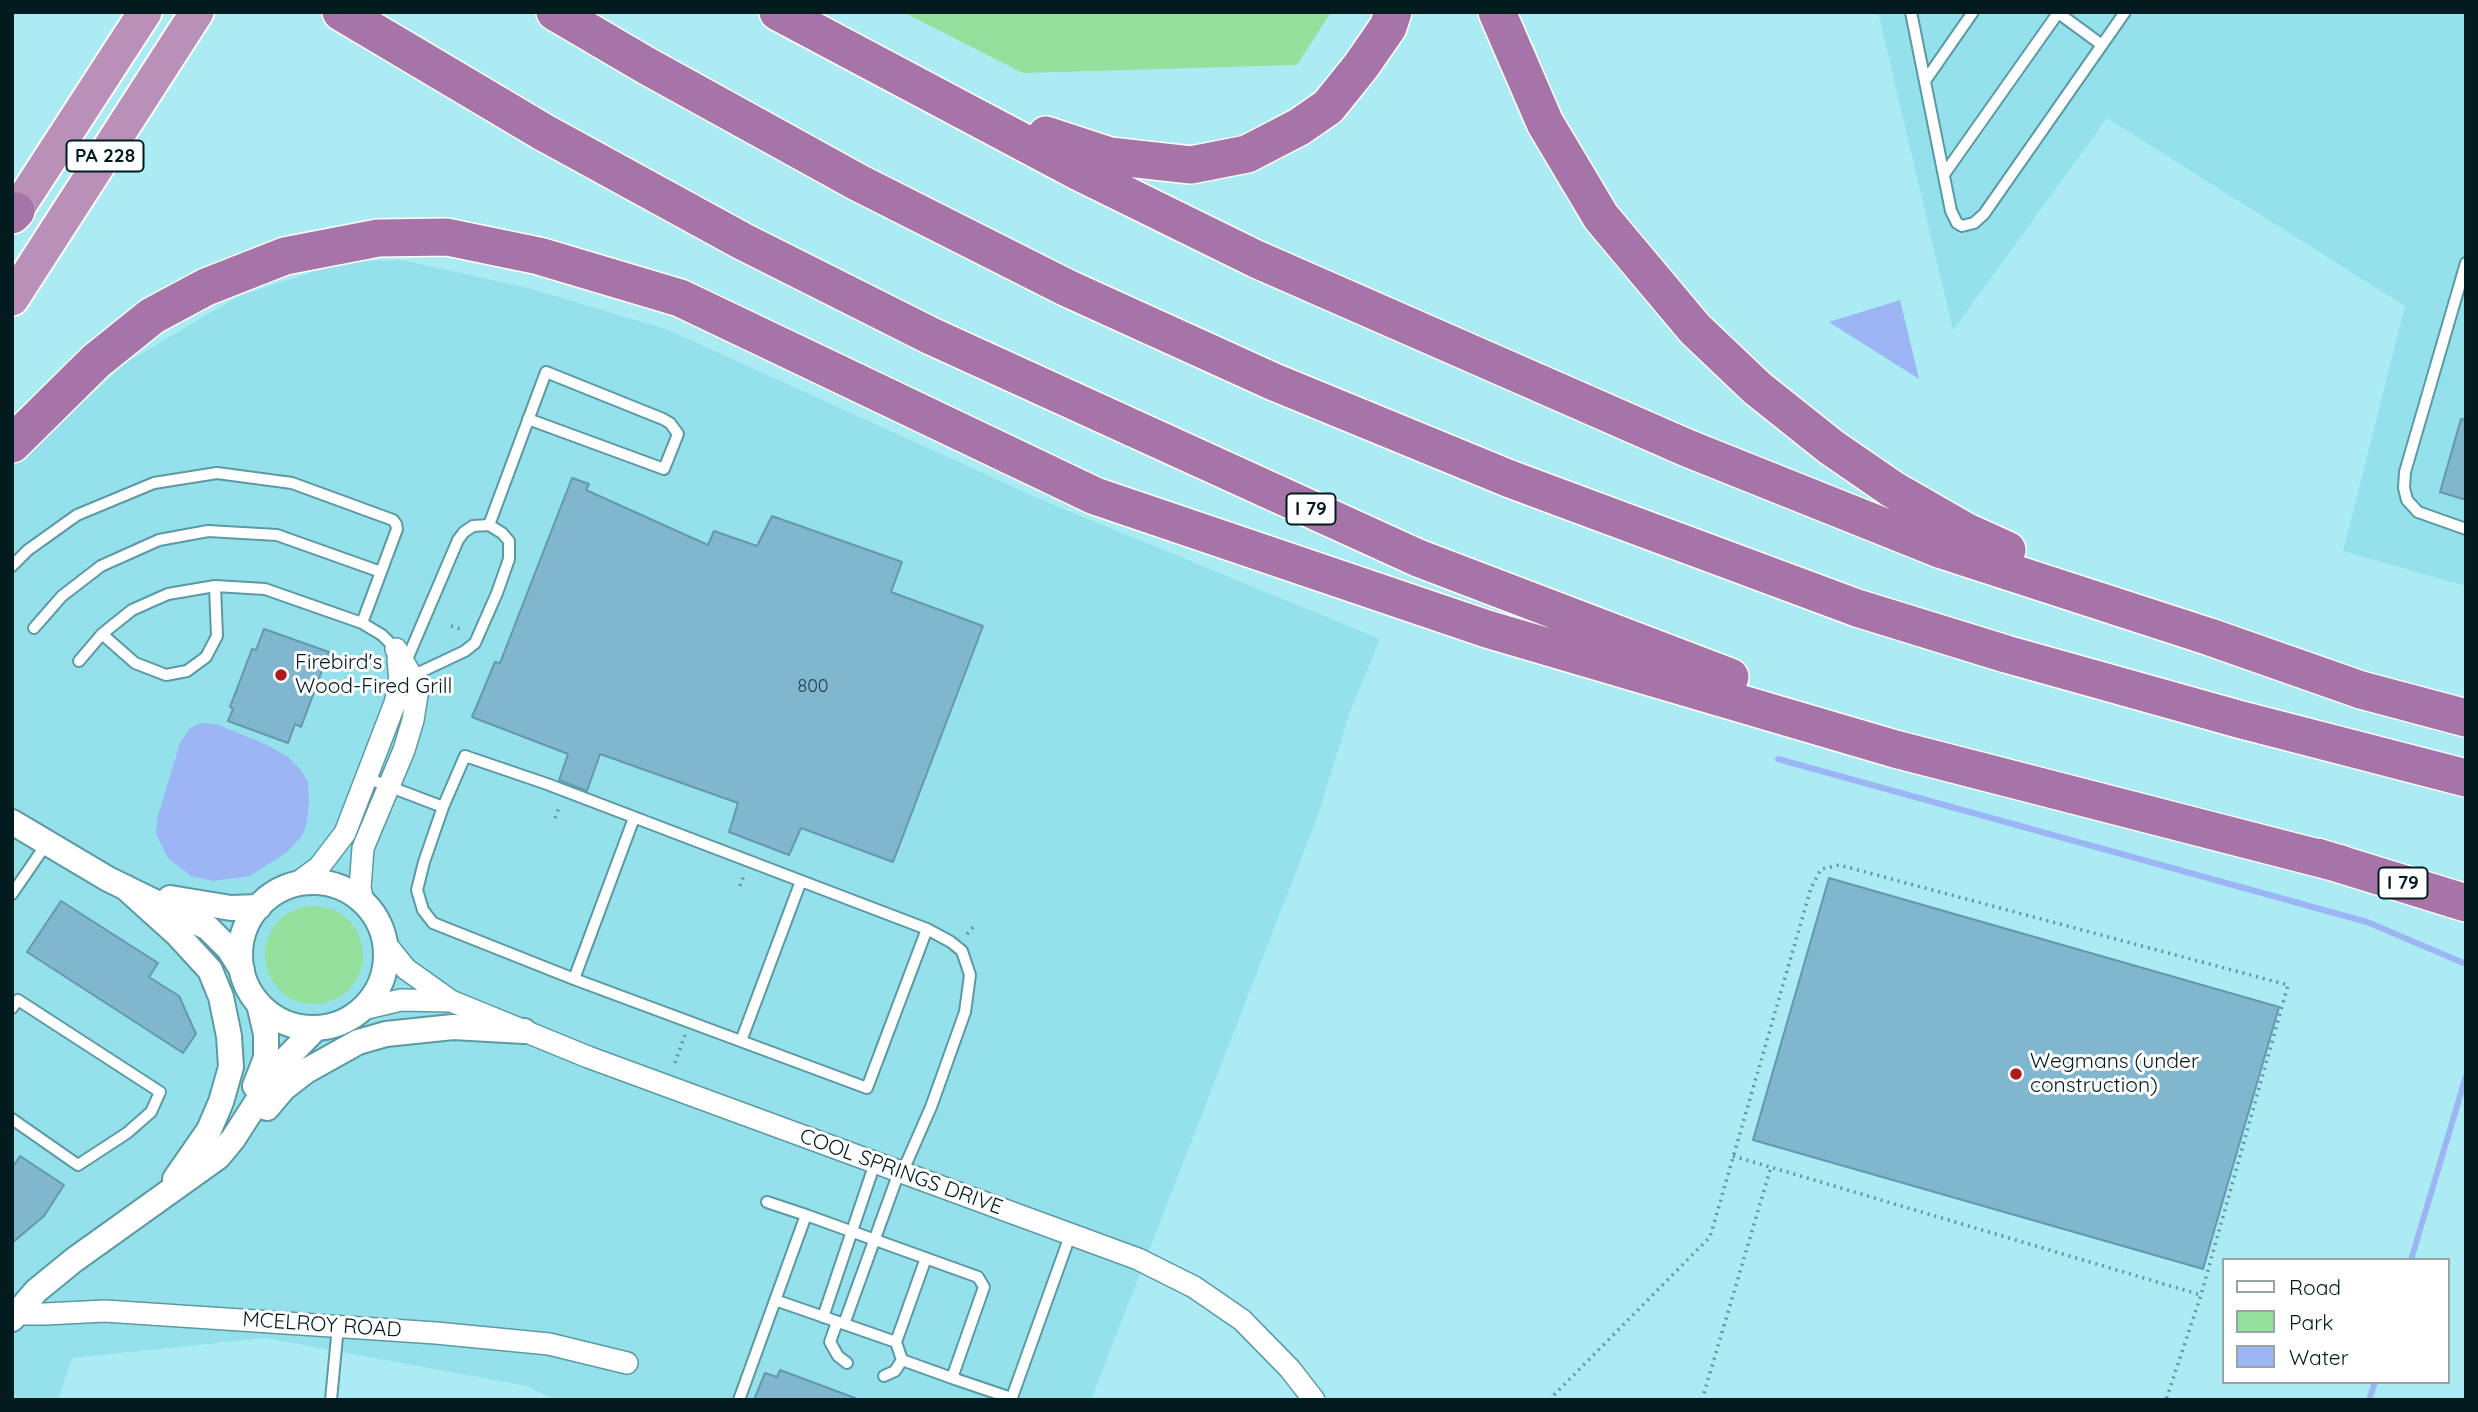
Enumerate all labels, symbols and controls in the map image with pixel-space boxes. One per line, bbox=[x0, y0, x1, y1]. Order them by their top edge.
road number: PA 228 bbox=[66, 140, 144, 172]
road number: I 79 bbox=[1286, 494, 1336, 524]
place label: Firebird's Wood-Fired Grill bbox=[295, 650, 452, 700]
marker: Firebird's Wood-Fired Grill bbox=[273, 667, 289, 683]
house number: 800 bbox=[797, 676, 829, 698]
road number: I 79 bbox=[2378, 868, 2428, 898]
place label: Wegmans (under construction) bbox=[2030, 1049, 2199, 1099]
marker: Wegmans (under construction) bbox=[2008, 1066, 2024, 1082]
street label: COOL SPRINGS DRIVE bbox=[796, 1124, 1006, 1220]
legend bbox=[2222, 1258, 2450, 1384]
text: Road bbox=[2289, 1274, 2341, 1300]
street label: MCELROY ROAD bbox=[242, 1307, 402, 1343]
text: Park bbox=[2289, 1309, 2333, 1335]
text: Water bbox=[2289, 1344, 2349, 1370]

